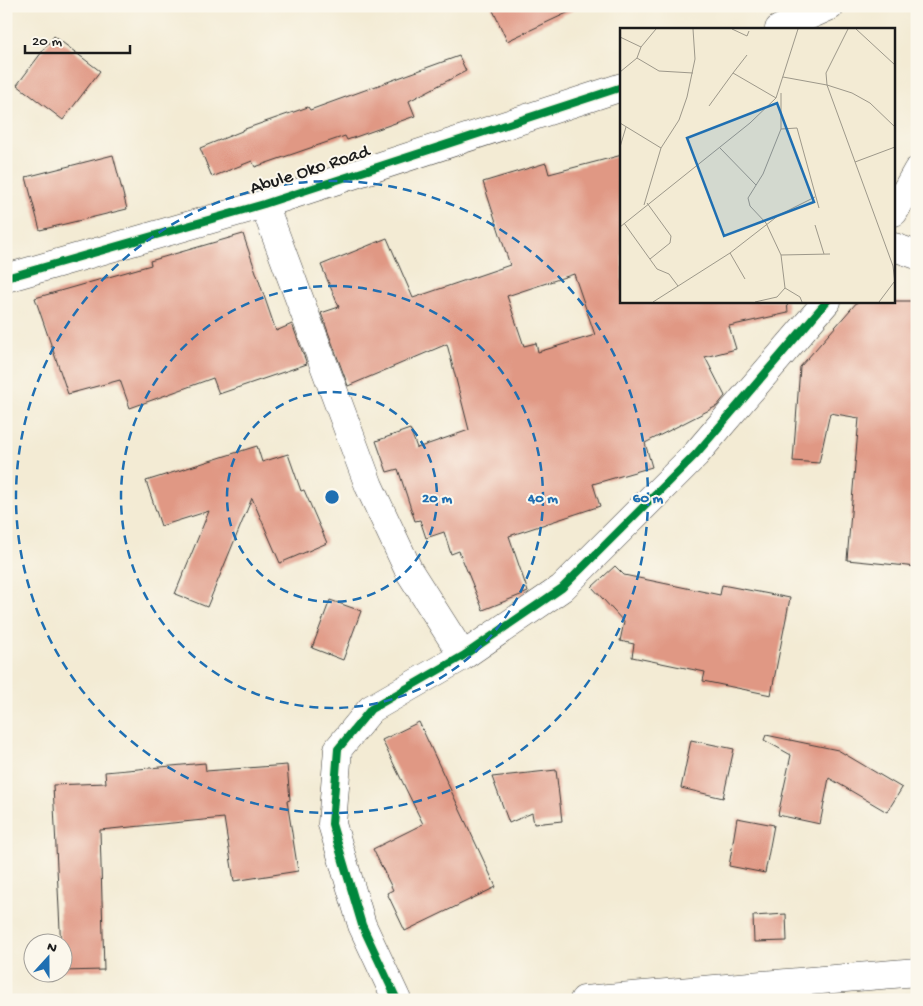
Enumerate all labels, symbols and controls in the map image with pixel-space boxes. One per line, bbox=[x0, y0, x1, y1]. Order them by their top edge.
scale bar bbox=[25, 22, 130, 54]
inset map bbox=[620, 28, 896, 302]
text: 20 m bbox=[32, 33, 62, 51]
street label: Abule Oko Road bbox=[247, 140, 374, 201]
centre of rings bbox=[323, 488, 341, 506]
text: 20 m bbox=[422, 490, 452, 508]
text: 40 m bbox=[527, 490, 558, 508]
text: 60 m bbox=[633, 490, 664, 508]
north arrow bbox=[22, 934, 72, 984]
text: N bbox=[44, 939, 59, 958]

